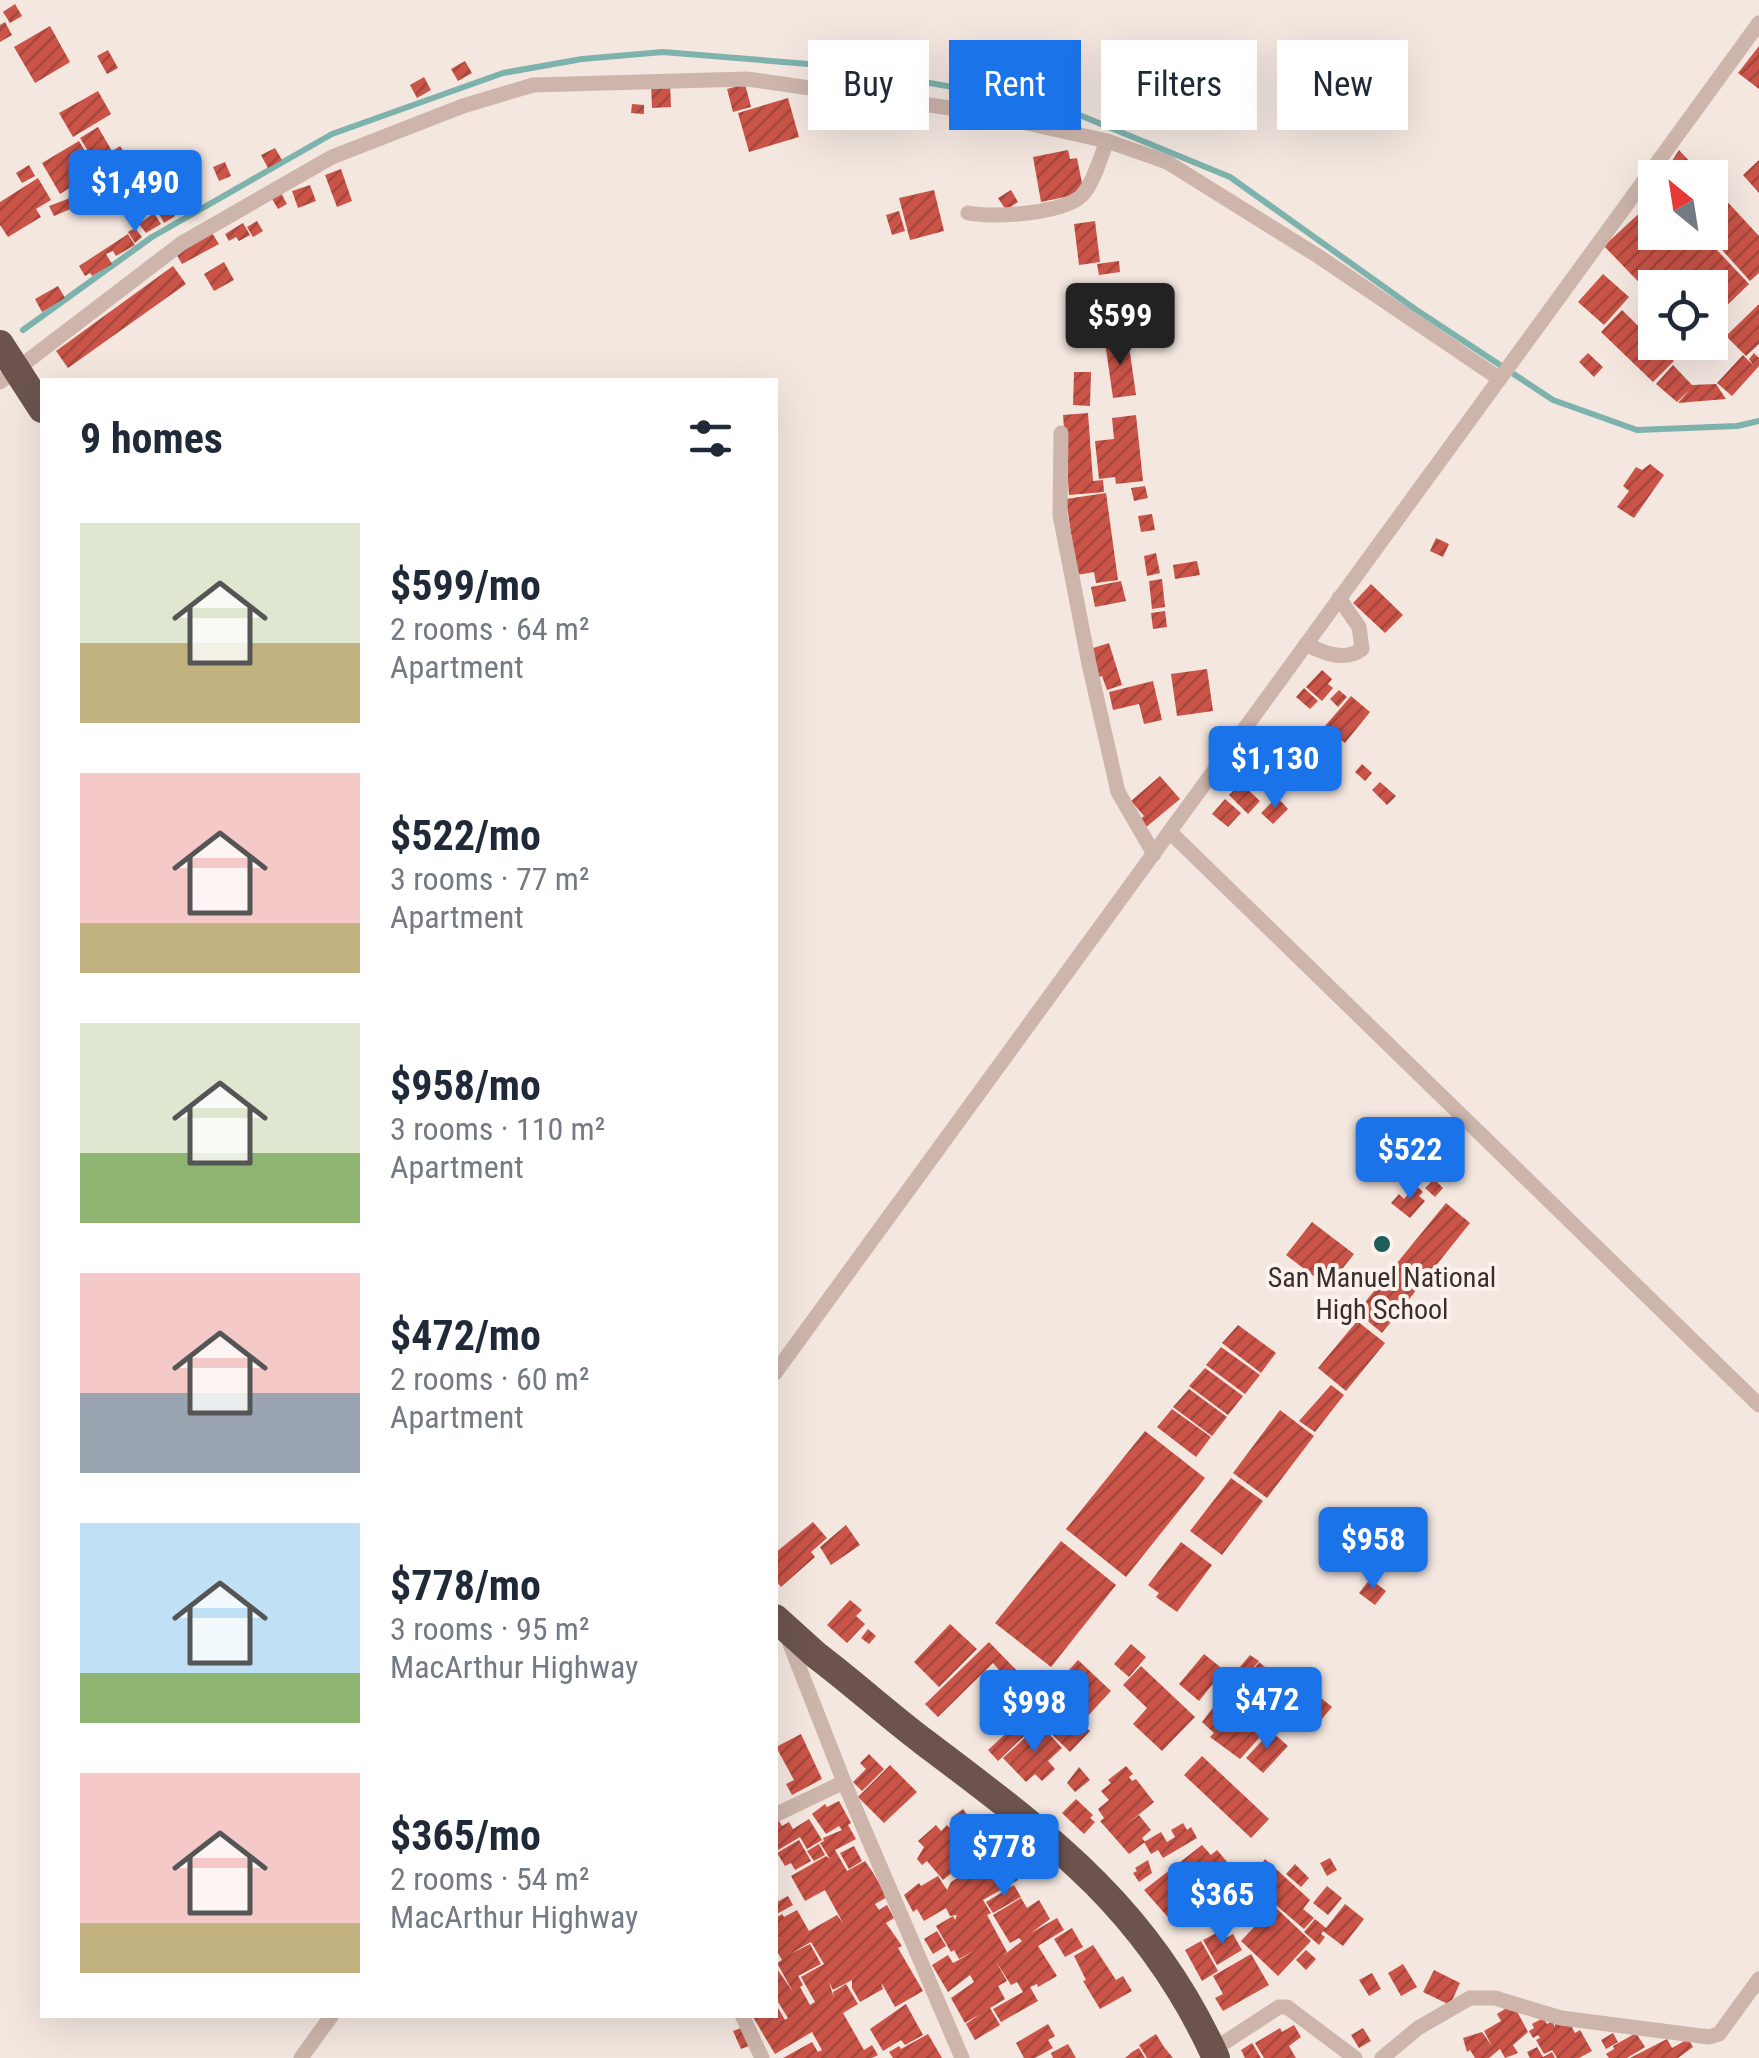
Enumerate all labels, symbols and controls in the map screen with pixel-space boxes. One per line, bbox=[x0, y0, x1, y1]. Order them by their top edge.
chip: Buy bbox=[808, 40, 929, 130]
chip: Rent bbox=[949, 40, 1081, 130]
chip: Filters bbox=[1101, 40, 1257, 130]
chip: New bbox=[1277, 40, 1408, 130]
pin: $1,490 bbox=[54, 150, 216, 235]
north arrow bbox=[1638, 160, 1728, 250]
map controls bbox=[1638, 160, 1728, 360]
text: $1,490 bbox=[91, 163, 179, 201]
button: locate bbox=[1638, 270, 1728, 360]
pin: $599 bbox=[1061, 283, 1179, 368]
text: $599 bbox=[1088, 296, 1152, 334]
icon: filters bbox=[683, 411, 738, 466]
text: 9 homes bbox=[80, 414, 223, 463]
text: $599/mo bbox=[390, 561, 541, 610]
icon: home bbox=[160, 563, 280, 683]
text: 2 rooms · 64 m² bbox=[390, 610, 589, 648]
text: Apartment bbox=[390, 648, 524, 686]
pin: $1,130 bbox=[1194, 726, 1356, 811]
text: $1,130 bbox=[1231, 739, 1319, 777]
text: $522/mo bbox=[390, 811, 541, 860]
icon: home bbox=[160, 813, 280, 933]
text: 3 rooms · 77 m² bbox=[390, 860, 589, 898]
text: Apartment bbox=[390, 898, 524, 936]
text: $958/mo bbox=[390, 1061, 541, 1110]
icon: home bbox=[160, 1063, 280, 1183]
text: 3 rooms · 110 m² bbox=[390, 1110, 605, 1148]
pin: $522 bbox=[1351, 1117, 1469, 1202]
text: $522 bbox=[1378, 1130, 1442, 1168]
text: Apartment bbox=[390, 1148, 524, 1186]
marker: San Manuel National High School bbox=[1371, 1233, 1393, 1255]
place label: San Manuel National High School bbox=[1268, 1261, 1496, 1326]
text: $472/mo bbox=[390, 1311, 541, 1360]
icon: home bbox=[160, 1313, 280, 1433]
text: 2 rooms · 60 m² bbox=[390, 1360, 589, 1398]
text: Apartment bbox=[390, 1398, 524, 1436]
pin: $958 bbox=[1314, 1507, 1432, 1592]
text: $958 bbox=[1341, 1520, 1405, 1558]
text: $778/mo bbox=[390, 1561, 541, 1610]
icon: home bbox=[160, 1563, 280, 1683]
text: 3 rooms · 95 m² bbox=[390, 1610, 589, 1648]
text: MacArthur Highway bbox=[390, 1648, 638, 1686]
pin: $472 bbox=[1208, 1667, 1326, 1752]
pin: $998 bbox=[975, 1670, 1093, 1755]
text: $472 bbox=[1235, 1680, 1299, 1718]
text: $998 bbox=[1002, 1683, 1066, 1721]
text: $365/mo bbox=[390, 1811, 541, 1860]
icon: home bbox=[160, 1813, 280, 1933]
pin: $778 bbox=[945, 1814, 1063, 1899]
text: $778 bbox=[972, 1827, 1036, 1865]
text: 2 rooms · 54 m² bbox=[390, 1860, 589, 1898]
pin: $365 bbox=[1163, 1862, 1281, 1947]
text: $365 bbox=[1190, 1875, 1254, 1913]
text: MacArthur Highway bbox=[390, 1898, 638, 1936]

